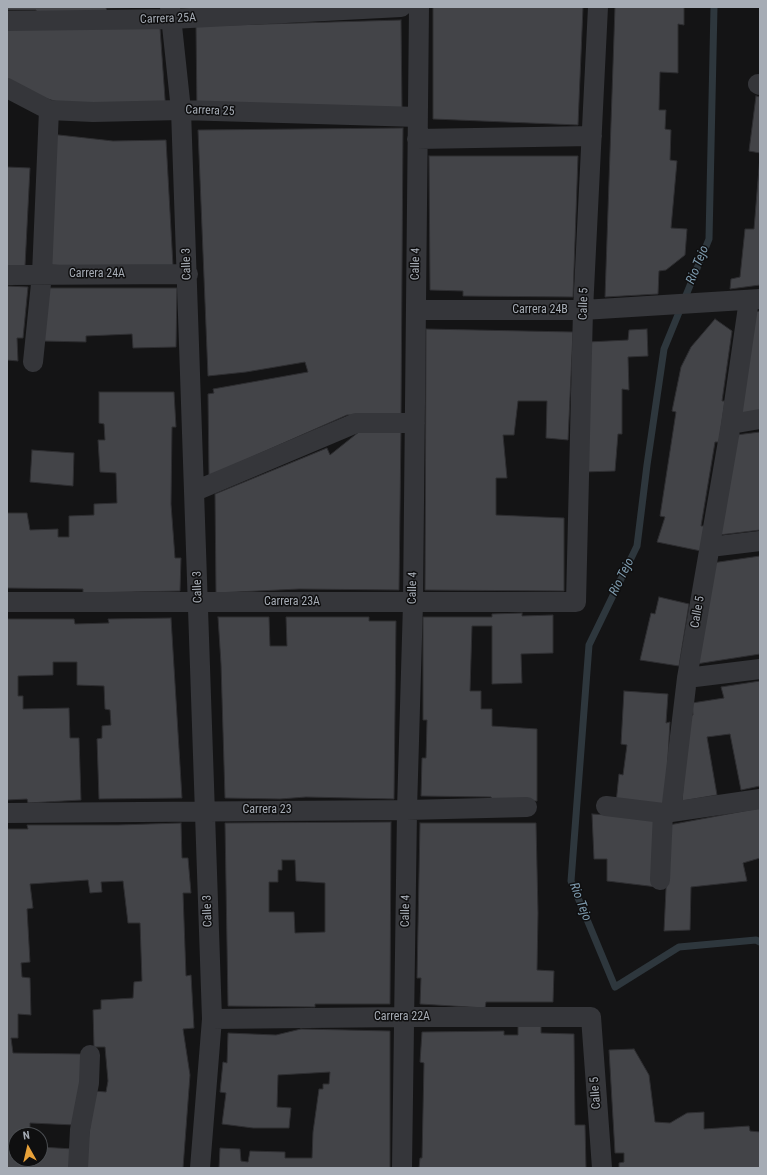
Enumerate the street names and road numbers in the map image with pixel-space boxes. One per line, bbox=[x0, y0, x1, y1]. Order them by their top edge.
street label: Carrera 25A bbox=[140, 11, 196, 27]
street label: Carrera 25 bbox=[185, 103, 235, 119]
street label: Calle 3 bbox=[179, 248, 195, 280]
street label: Calle 4 bbox=[409, 248, 423, 280]
street label: Carrera 24A bbox=[69, 267, 125, 281]
street label: Calle 5 bbox=[576, 288, 592, 320]
street label: Carrera 24B bbox=[512, 303, 568, 317]
street label: Calle 3 bbox=[190, 571, 206, 603]
street label: Calle 4 bbox=[406, 572, 420, 604]
street label: Carrera 23A bbox=[264, 595, 320, 609]
street label: Calle 5 bbox=[688, 595, 708, 629]
street label: Carrera 23 bbox=[242, 803, 292, 817]
street label: Calle 3 bbox=[200, 895, 216, 927]
street label: Calle 4 bbox=[399, 895, 413, 927]
street label: Carrera 22A bbox=[374, 1010, 430, 1024]
street label: Calle 5 bbox=[588, 1076, 604, 1110]

